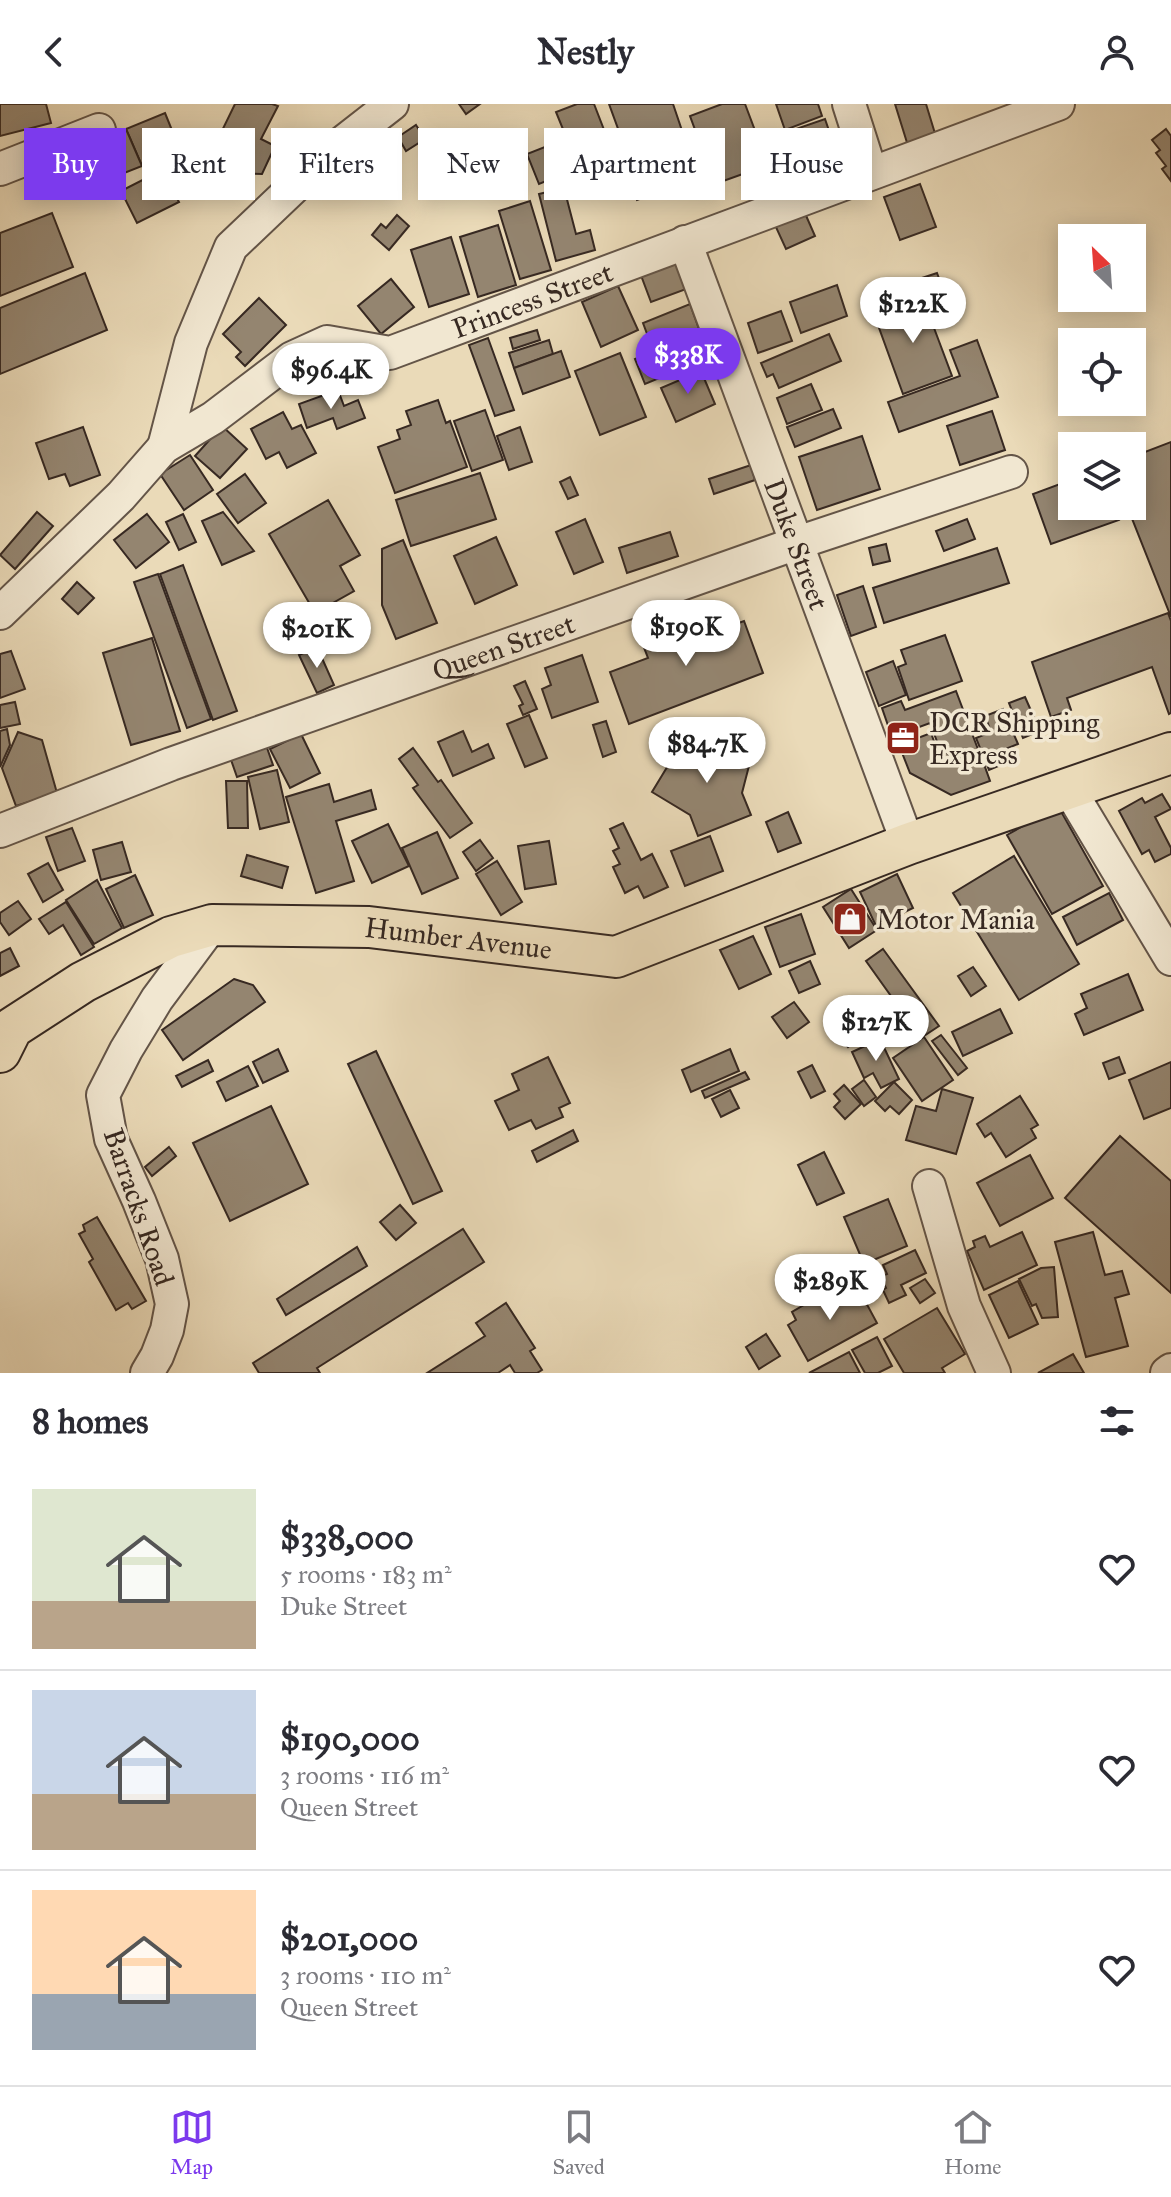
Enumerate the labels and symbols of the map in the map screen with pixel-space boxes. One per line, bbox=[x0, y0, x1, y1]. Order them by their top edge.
north arrow bbox=[1058, 224, 1146, 312]
street label: Princess Street bbox=[447, 254, 618, 346]
pin: $122K bbox=[857, 277, 969, 345]
pin: $338K bbox=[632, 328, 744, 396]
pin: $96.4K bbox=[266, 343, 396, 411]
street label: Duke Street bbox=[757, 474, 837, 614]
pin: $190K bbox=[630, 600, 742, 668]
pin: $201K bbox=[261, 602, 373, 670]
street label: Queen Street bbox=[427, 605, 579, 688]
place label: DCR Shipping Express bbox=[929, 705, 1100, 772]
pin: $84.7K bbox=[642, 717, 772, 785]
office icon: DCR Shipping Express bbox=[884, 719, 922, 757]
shop icon: Motor Mania bbox=[831, 900, 869, 938]
place label: Motor Mania bbox=[876, 902, 1035, 937]
street label: Humber Avenue bbox=[363, 909, 554, 967]
pin: $127K bbox=[820, 995, 932, 1063]
street label: Barracks Road bbox=[96, 1124, 182, 1290]
pin: $289K bbox=[774, 1254, 886, 1322]

